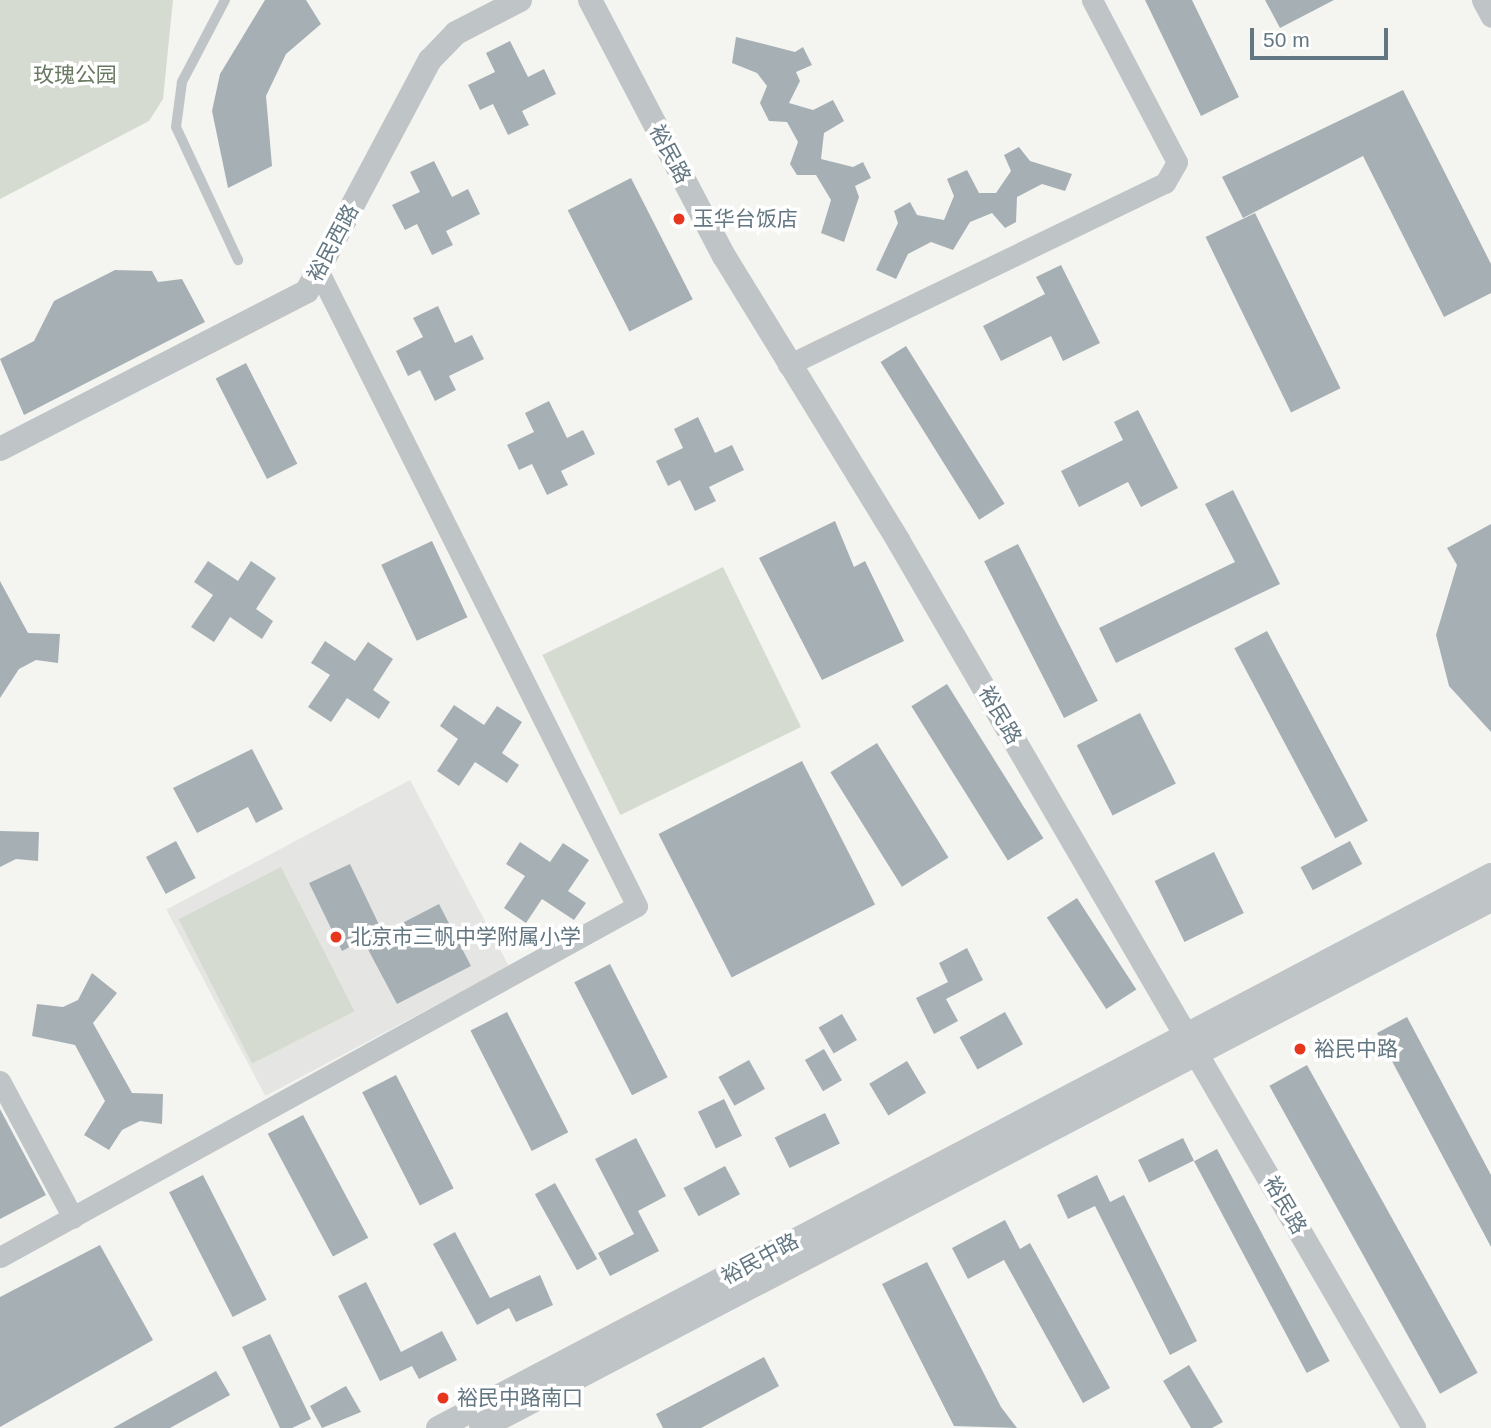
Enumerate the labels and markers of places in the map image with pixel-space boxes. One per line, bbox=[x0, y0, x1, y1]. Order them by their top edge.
place label: 玉华台饭店 bbox=[693, 206, 798, 232]
marker: 玉华台饭店 bbox=[671, 211, 687, 227]
place label: 北京市三帆中学附属小学 bbox=[350, 924, 581, 950]
marker: 北京市三帆中学附属小学 bbox=[328, 929, 344, 945]
place label: 裕民中路 bbox=[1314, 1036, 1398, 1062]
marker: 裕民中路 bbox=[1292, 1041, 1308, 1057]
place label: 裕民中路南口 bbox=[457, 1385, 583, 1411]
marker: 裕民中路南口 bbox=[435, 1390, 451, 1406]

